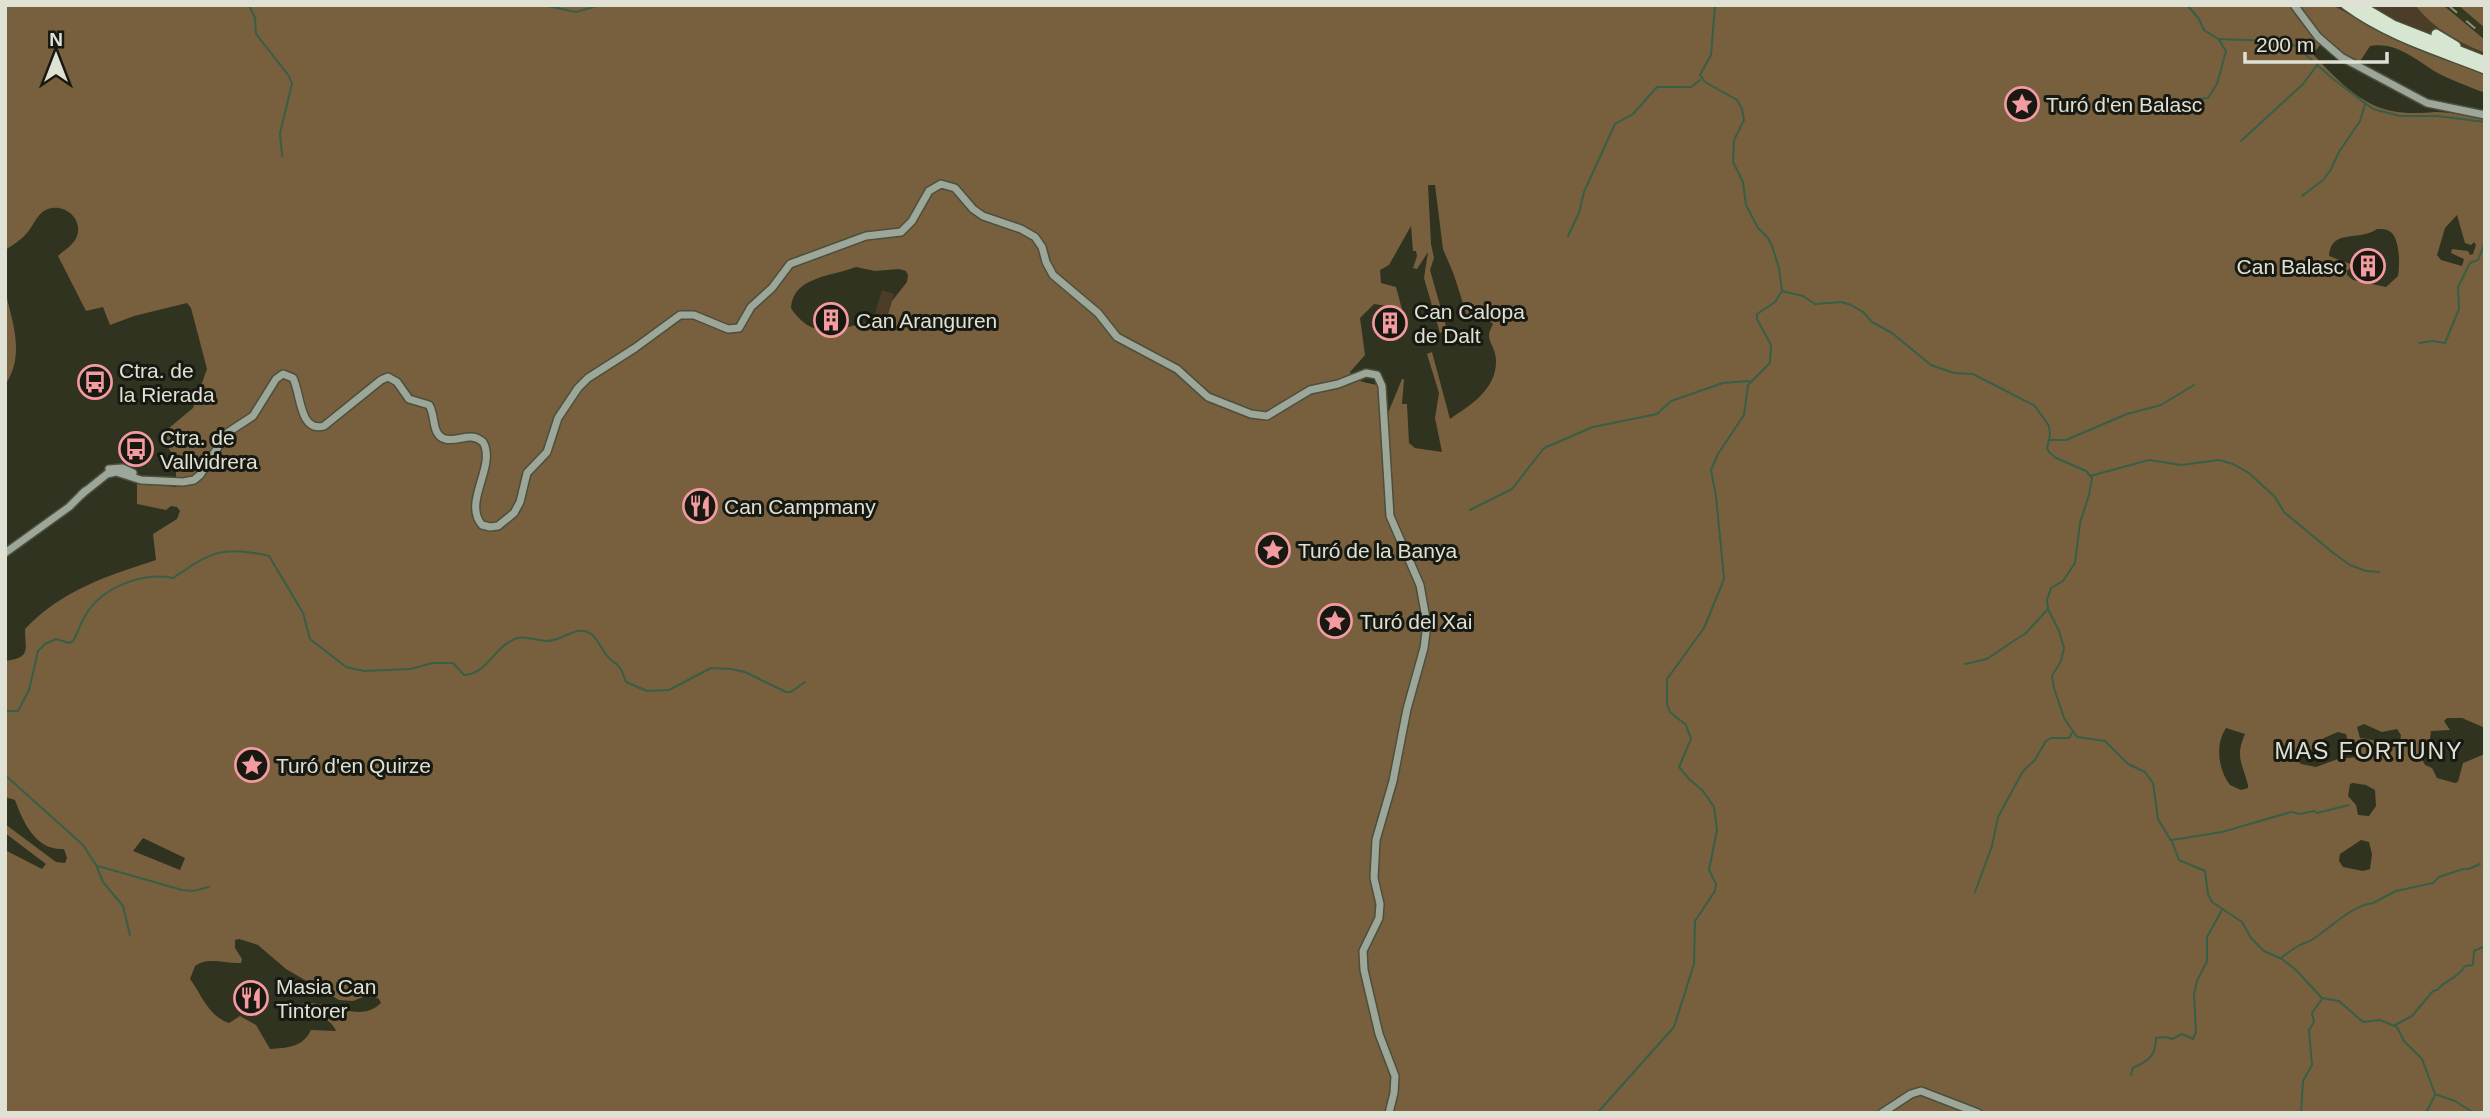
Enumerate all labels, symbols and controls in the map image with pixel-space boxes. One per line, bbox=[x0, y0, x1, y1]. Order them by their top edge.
north arrow bbox=[21, 21, 91, 91]
scale bar bbox=[2245, 21, 2387, 65]
text: N bbox=[49, 29, 63, 50]
text: 200 m bbox=[2256, 33, 2314, 56]
place icon: Turó d'en Balasc bbox=[2003, 85, 2041, 123]
place label: Turó d'en Balasc bbox=[2046, 93, 2202, 116]
building icon: Can Balasc bbox=[2349, 247, 2387, 285]
place label: Can Balasc bbox=[2237, 255, 2344, 278]
place label: Can Calopa de Dalt bbox=[1414, 300, 1525, 347]
building icon: Can Aranguren bbox=[812, 301, 850, 339]
building icon: Can Calopa de Dalt bbox=[1371, 304, 1409, 342]
place label: Can Aranguren bbox=[856, 309, 997, 332]
place label: Ctra. de la Rierada bbox=[119, 359, 215, 406]
bus stop icon: Ctra. de la Rierada bbox=[76, 363, 114, 401]
place label: Ctra. de Vallvidrera bbox=[160, 426, 258, 473]
bus stop icon: Ctra. de Vallvidrera bbox=[117, 430, 155, 468]
restaurant icon: Can Campmany bbox=[681, 487, 719, 525]
place label: Can Campmany bbox=[724, 495, 876, 518]
place icon: Turó de la Banya bbox=[1254, 531, 1292, 569]
place label: Turó de la Banya bbox=[1298, 539, 1457, 562]
place icon: Turó del Xai bbox=[1316, 602, 1354, 640]
place label: Turó del Xai bbox=[1360, 610, 1472, 633]
district label: MAS FORTUNY bbox=[2275, 738, 2463, 764]
place icon: Turó d'en Quirze bbox=[233, 746, 271, 784]
place label: Turó d'en Quirze bbox=[276, 754, 431, 777]
place label: Masia Can Tintorer bbox=[276, 975, 376, 1022]
restaurant icon: Masia Can Tintorer bbox=[232, 979, 270, 1017]

